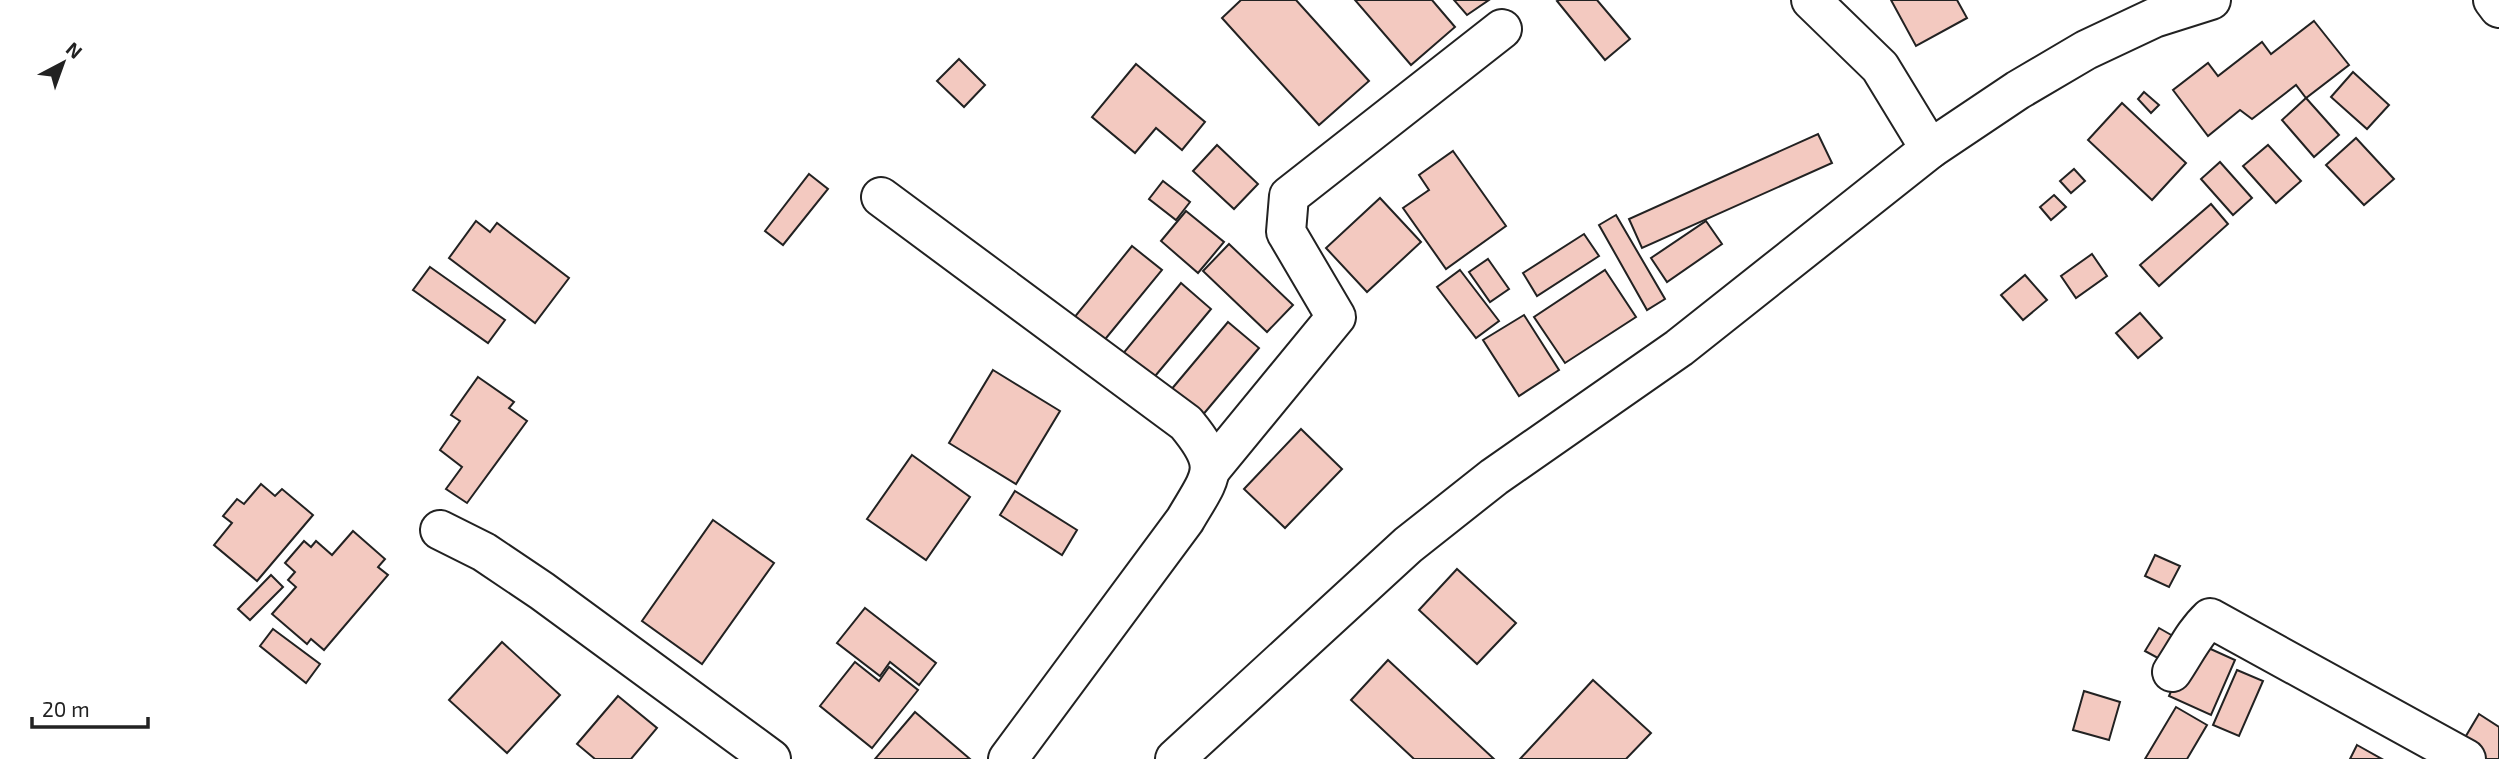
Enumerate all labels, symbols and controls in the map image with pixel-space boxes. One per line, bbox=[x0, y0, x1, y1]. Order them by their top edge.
north arrow bbox=[28, 28, 98, 98]
text: N bbox=[62, 37, 87, 63]
scale bar bbox=[32, 686, 147, 730]
text: 20 m bbox=[42, 696, 90, 721]

